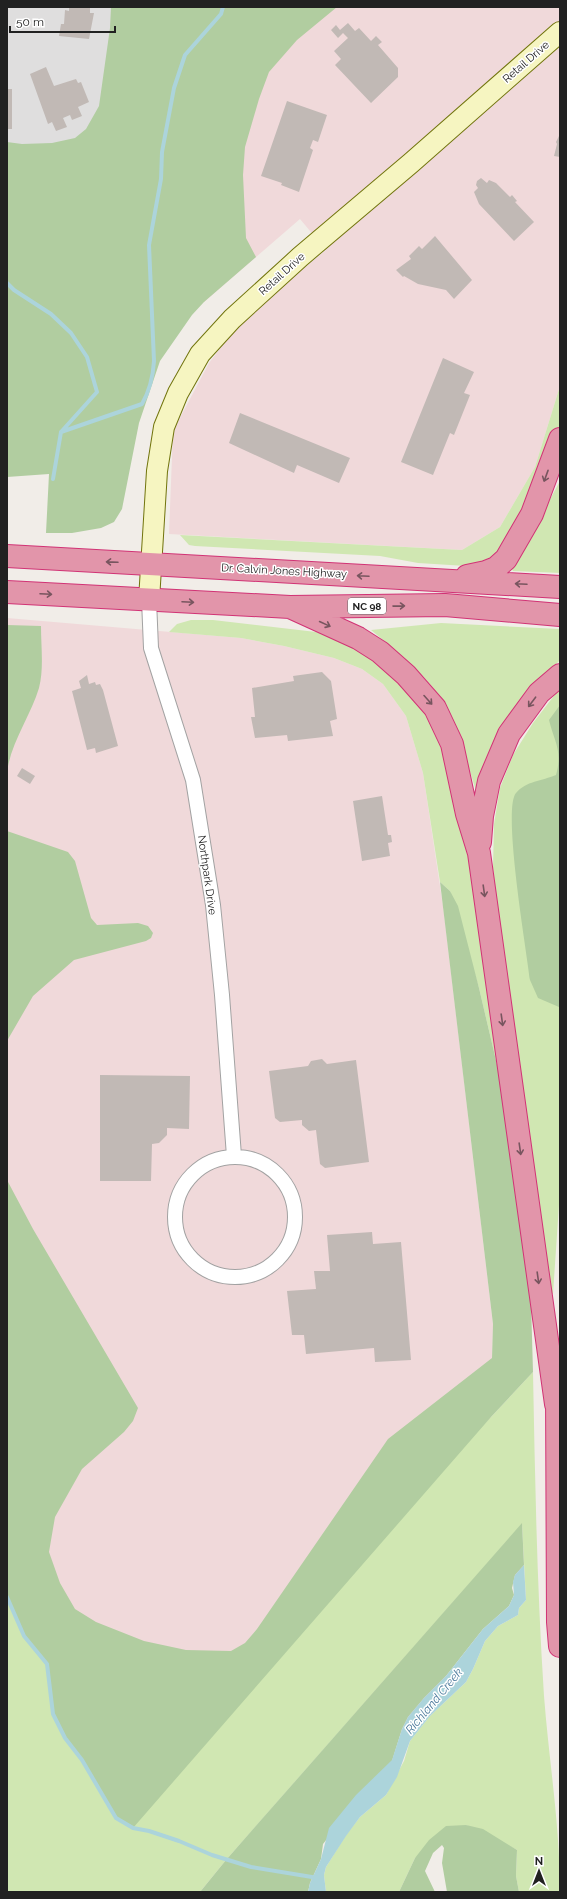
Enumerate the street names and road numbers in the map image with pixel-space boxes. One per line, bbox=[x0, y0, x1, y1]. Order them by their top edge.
street label: Retail Drive bbox=[500, 38, 552, 86]
street label: Retail Drive bbox=[256, 250, 308, 298]
street label: Dr. Calvin Jones Highway bbox=[221, 561, 347, 581]
road number: NC 98 bbox=[348, 598, 386, 614]
street label: Northpark Drive bbox=[195, 834, 219, 916]

